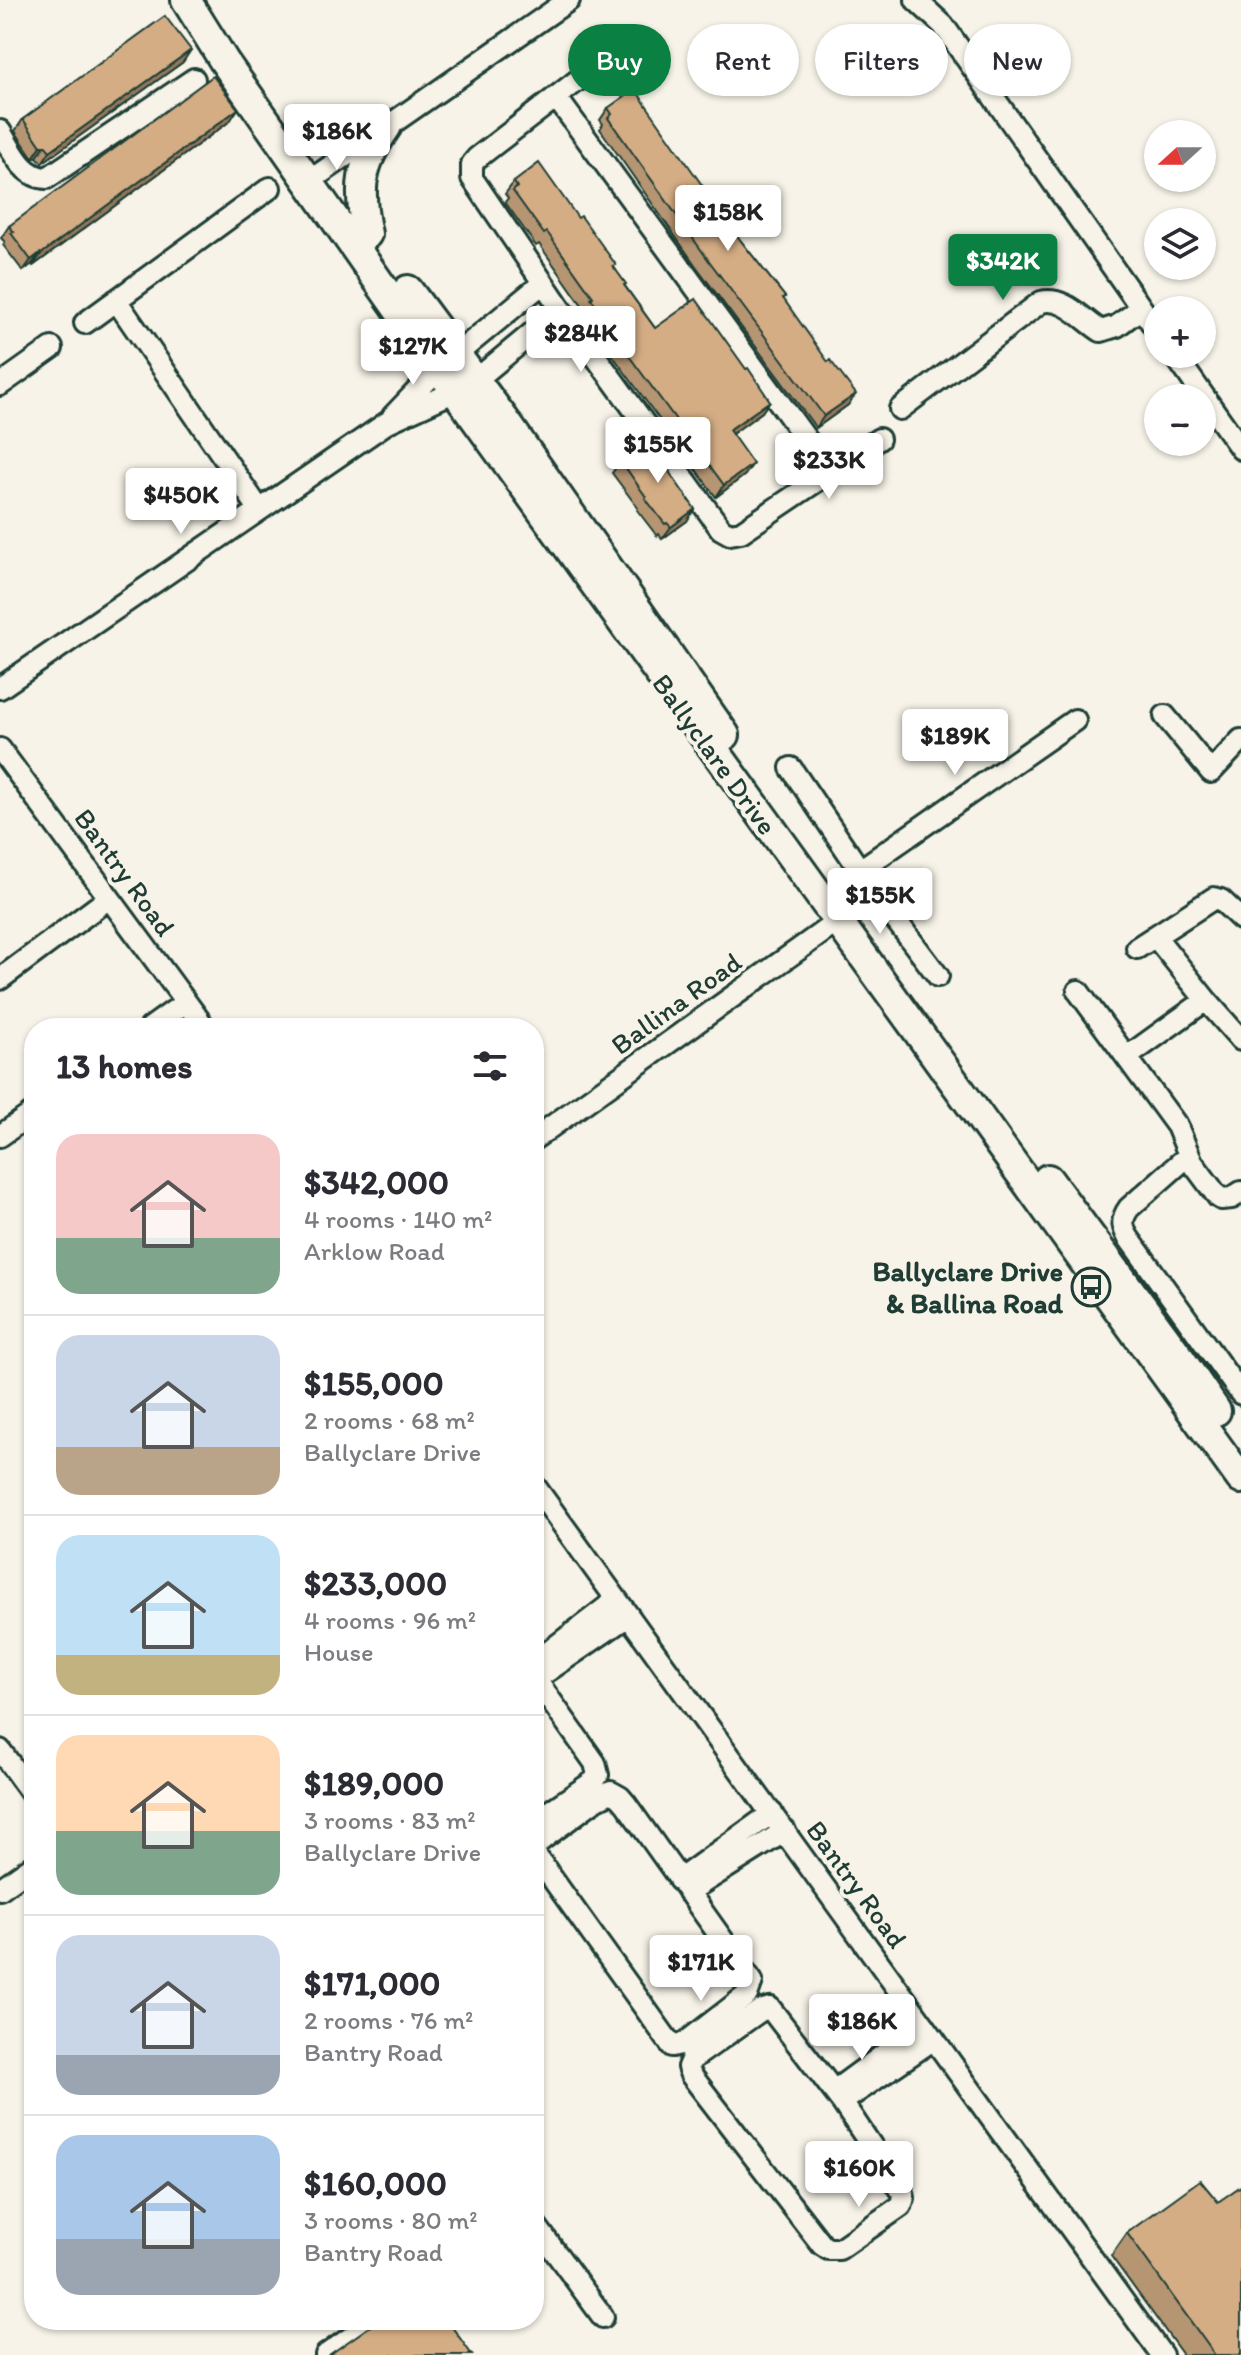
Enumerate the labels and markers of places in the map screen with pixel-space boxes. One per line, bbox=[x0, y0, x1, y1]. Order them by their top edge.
pin: $186K bbox=[281, 104, 393, 172]
pin: $158K bbox=[672, 185, 784, 253]
pin: $342K bbox=[947, 234, 1059, 302]
pin: $284K bbox=[525, 306, 637, 374]
pin: $127K bbox=[357, 319, 469, 387]
pin: $155K bbox=[602, 417, 714, 485]
pin: $233K bbox=[773, 433, 885, 501]
pin: $450K bbox=[125, 468, 237, 536]
pin: $189K bbox=[899, 709, 1011, 777]
pin: $155K bbox=[824, 868, 936, 936]
place label: Ballyclare Drive & Ballina Road bbox=[872, 1254, 1064, 1320]
bus stop icon: Ballyclare Drive & Ballina Road bbox=[1070, 1266, 1112, 1308]
pin: $171K bbox=[645, 1935, 757, 2003]
pin: $186K bbox=[806, 1994, 918, 2062]
pin: $160K bbox=[803, 2141, 915, 2209]

